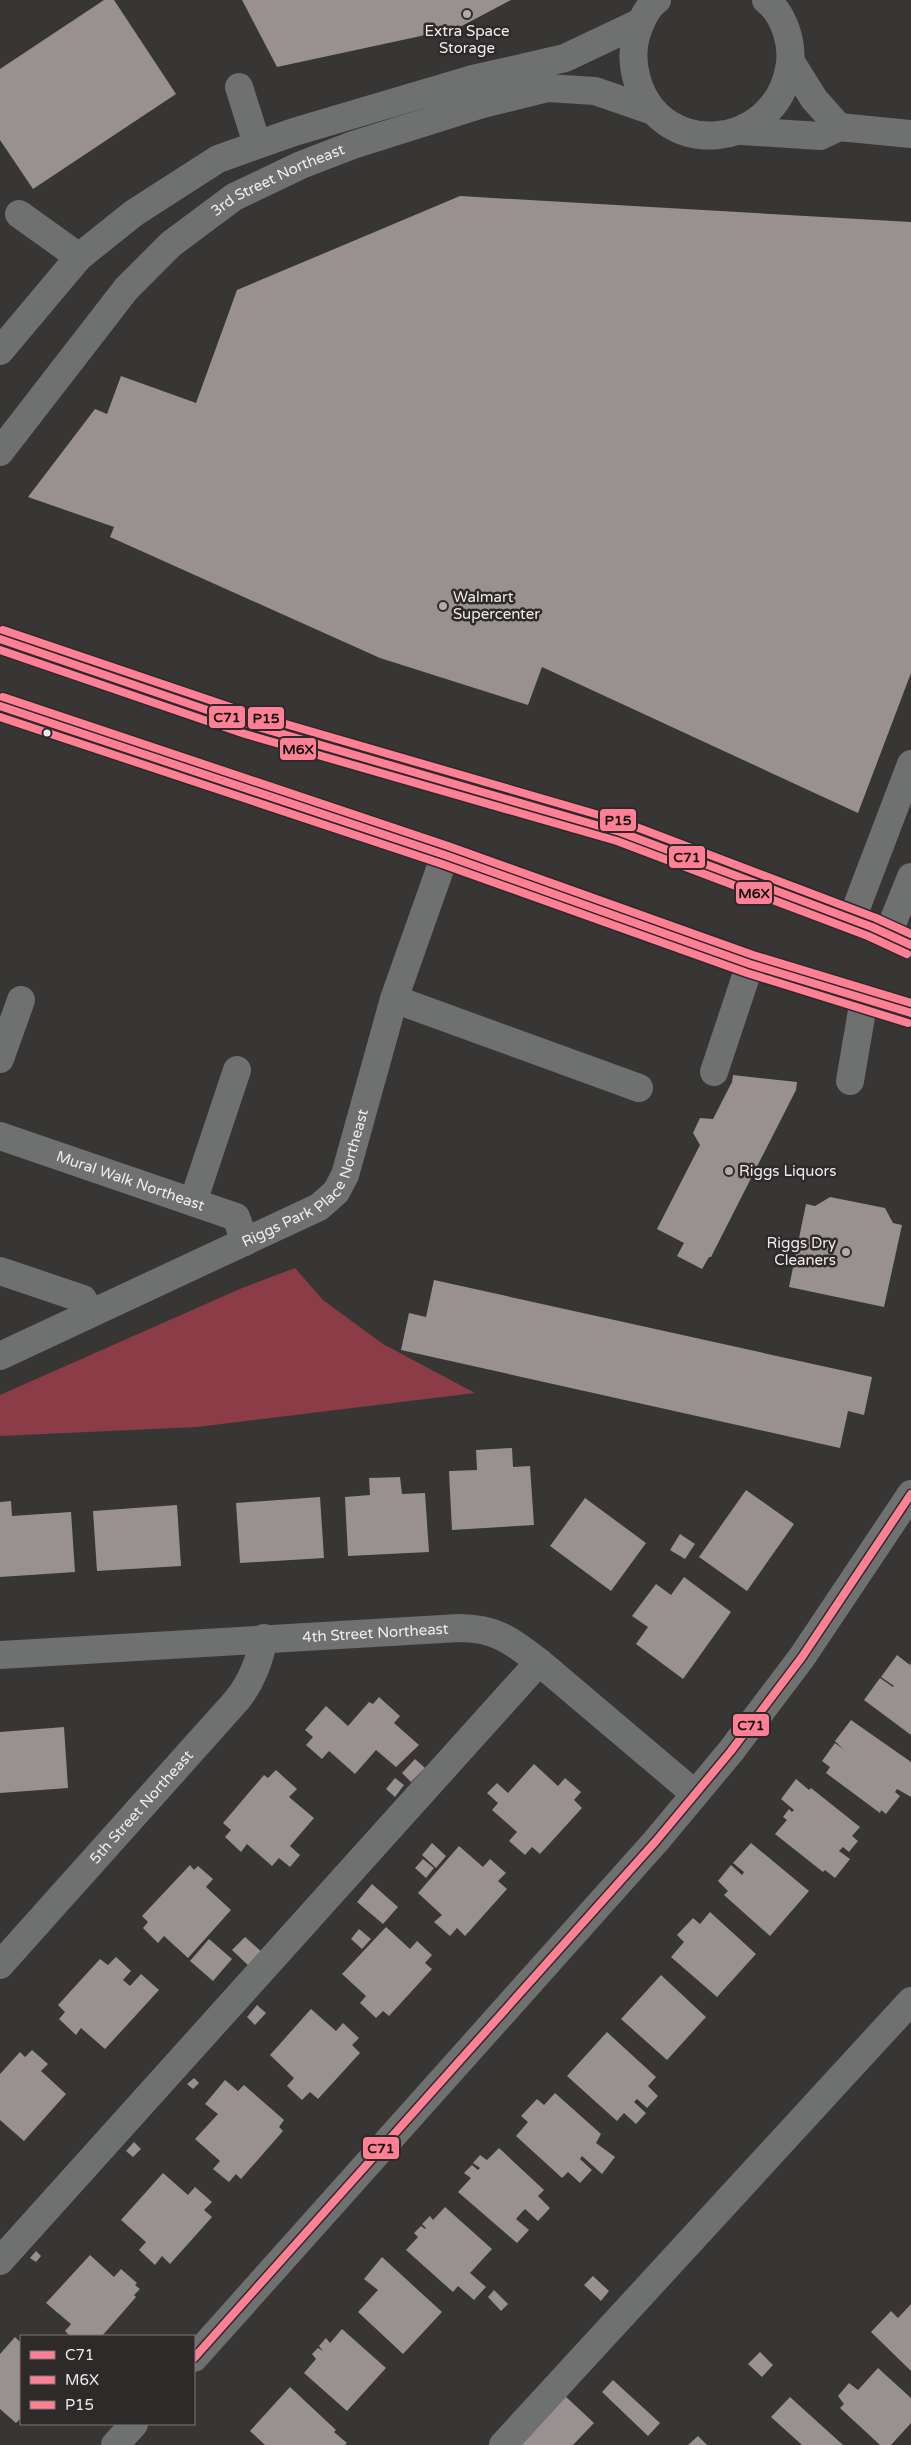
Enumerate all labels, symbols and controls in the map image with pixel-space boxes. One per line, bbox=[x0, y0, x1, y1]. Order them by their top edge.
marker: Extra Space Storage bbox=[461, 8, 473, 20]
place label: Extra Space Storage bbox=[425, 22, 509, 57]
street label: 3rd Street Northeast bbox=[207, 140, 347, 220]
place label: Walmart Supercenter bbox=[453, 588, 540, 623]
marker: Walmart Supercenter bbox=[437, 600, 449, 612]
line badge: C71 bbox=[208, 705, 246, 729]
line badge: P15 bbox=[247, 706, 285, 730]
text: C71 bbox=[213, 709, 241, 726]
text: P15 bbox=[253, 710, 280, 727]
unlabelled marker bbox=[42, 728, 52, 738]
line badge: M6X bbox=[279, 737, 317, 761]
text: M6X bbox=[282, 741, 314, 758]
line badge: P15 bbox=[599, 808, 637, 832]
text: P15 bbox=[605, 812, 632, 829]
line badge: C71 bbox=[668, 845, 706, 869]
text: C71 bbox=[673, 849, 701, 866]
line badge: M6X bbox=[735, 881, 773, 905]
text: M6X bbox=[738, 885, 770, 902]
street label: Riggs Park Place Northeast bbox=[239, 1107, 372, 1251]
street label: Mural Walk Northeast bbox=[54, 1147, 207, 1215]
place label: Riggs Liquors bbox=[739, 1162, 837, 1180]
marker: Riggs Liquors bbox=[723, 1165, 735, 1177]
place label: Riggs Dry Cleaners bbox=[767, 1234, 836, 1269]
marker: Riggs Dry Cleaners bbox=[840, 1246, 852, 1258]
street label: 4th Street Northeast bbox=[302, 1620, 449, 1646]
line badge: C71 bbox=[732, 1713, 770, 1737]
text: C71 bbox=[737, 1717, 765, 1734]
street label: 5th Street Northeast bbox=[86, 1746, 197, 1868]
line badge: C71 bbox=[362, 2136, 400, 2160]
text: C71 bbox=[367, 2140, 395, 2157]
legend bbox=[20, 2335, 195, 2425]
text: C71 bbox=[65, 2346, 94, 2364]
text: M6X bbox=[65, 2371, 99, 2389]
text: P15 bbox=[65, 2396, 94, 2414]

